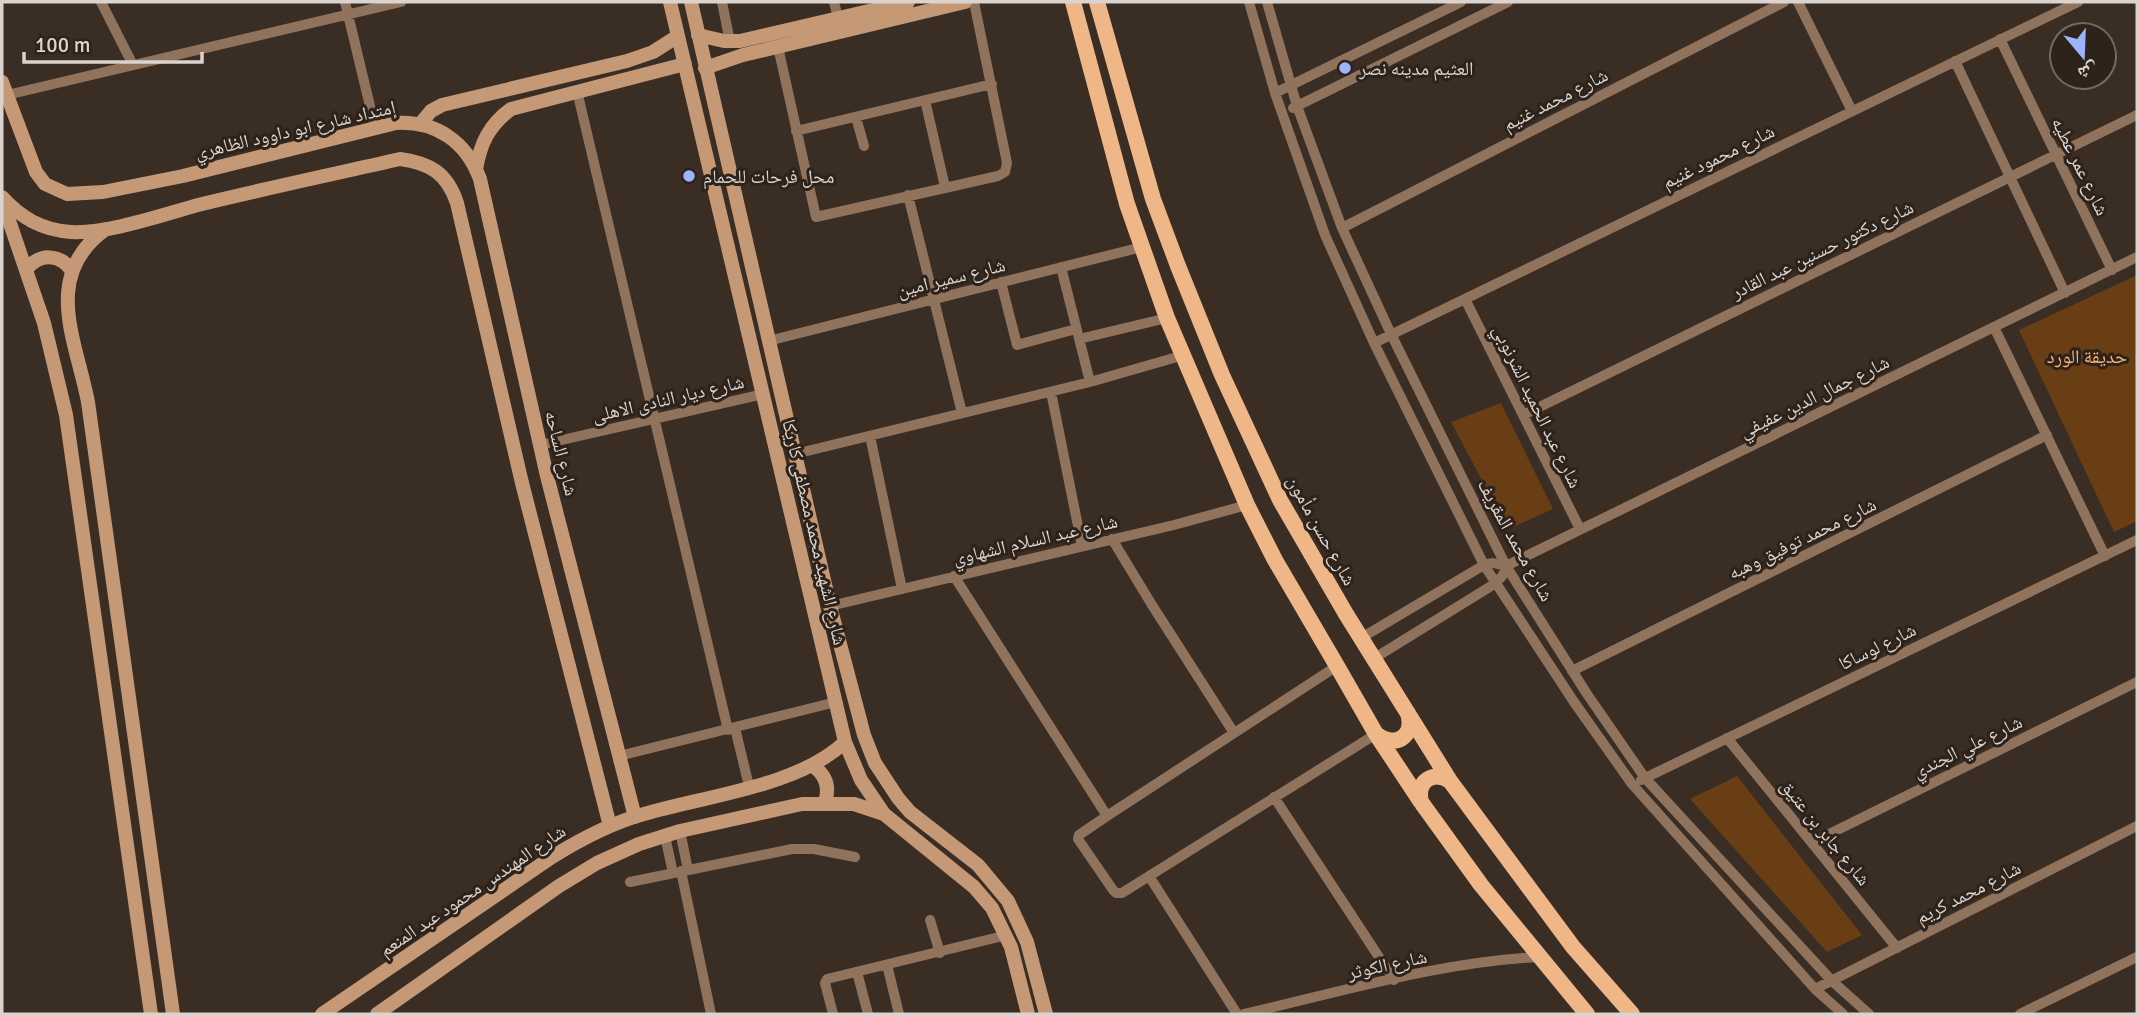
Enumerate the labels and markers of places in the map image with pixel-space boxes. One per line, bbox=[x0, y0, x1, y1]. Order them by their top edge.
place label: العثيم مدينه نصر bbox=[1358, 57, 1474, 81]
marker: العثيم مدينه نصر bbox=[1337, 60, 1353, 76]
place label: محل فرحات للحمام bbox=[703, 165, 834, 190]
marker: محل فرحات للحمام bbox=[681, 168, 697, 184]

